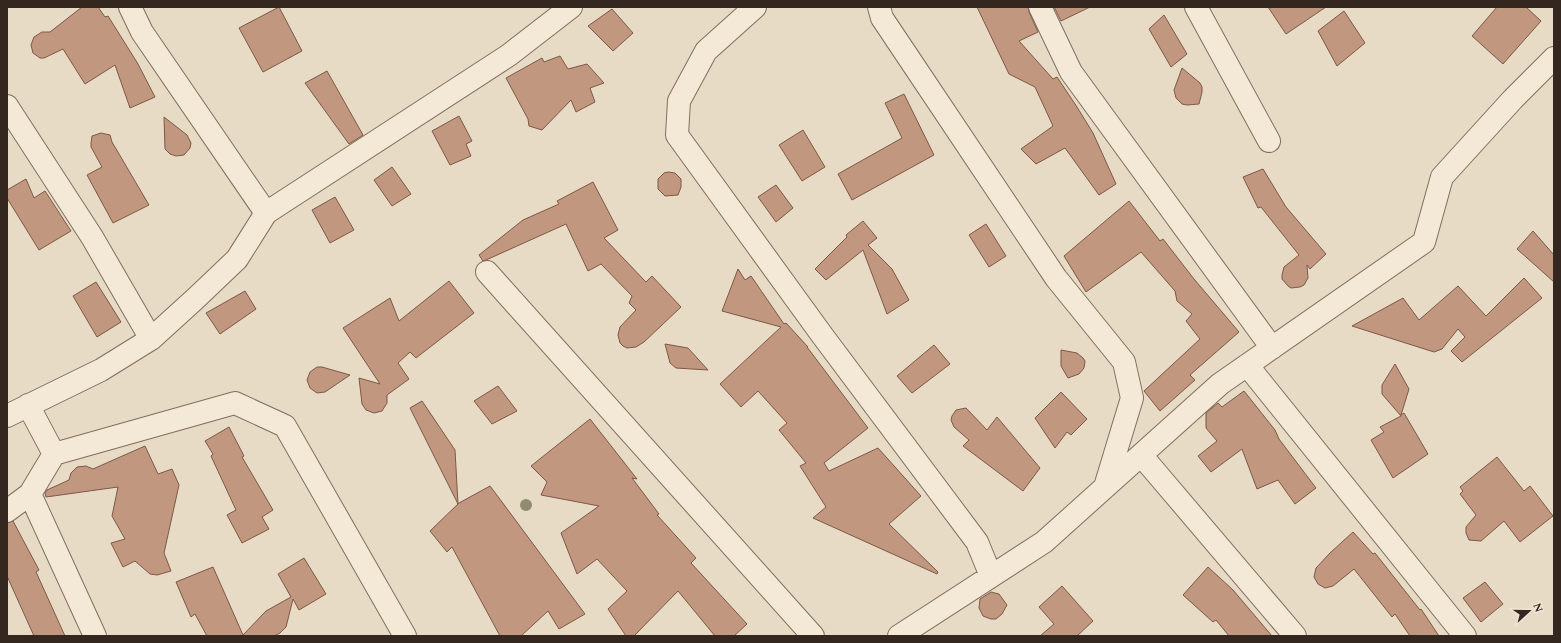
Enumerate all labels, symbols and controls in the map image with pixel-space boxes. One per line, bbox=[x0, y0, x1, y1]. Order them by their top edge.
north arrow bbox=[1509, 591, 1549, 631]
text: N bbox=[1528, 600, 1547, 615]

